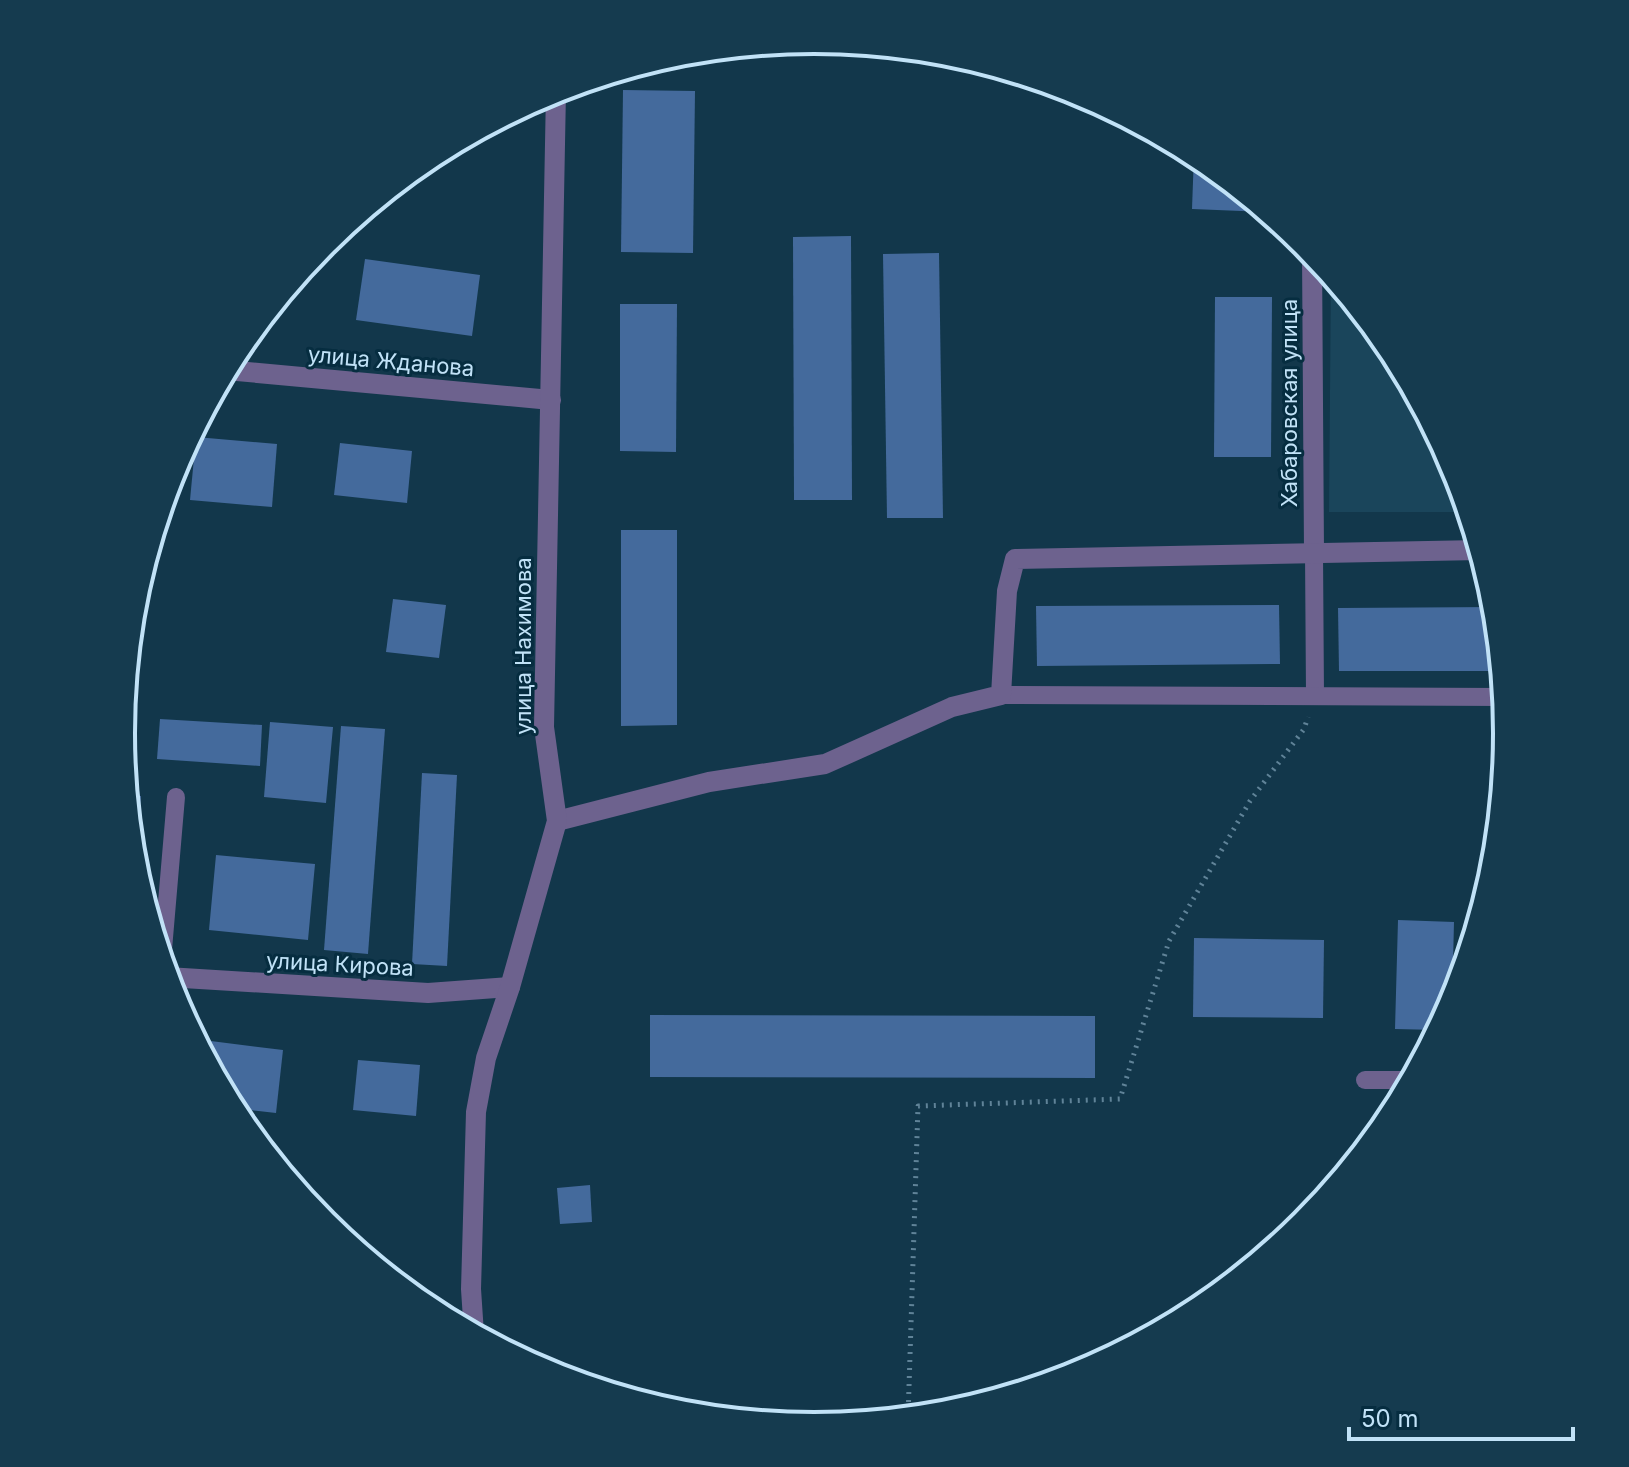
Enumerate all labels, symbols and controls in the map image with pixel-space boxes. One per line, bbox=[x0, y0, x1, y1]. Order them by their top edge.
street label: Хабаровская улица bbox=[1276, 299, 1302, 507]
street label: улица Жданова bbox=[307, 341, 475, 381]
street label: улица Нахимова bbox=[510, 557, 536, 735]
street label: улица Кирова bbox=[265, 947, 415, 981]
scale bar bbox=[1349, 1391, 1573, 1441]
text: 50 m bbox=[1361, 1404, 1419, 1433]

